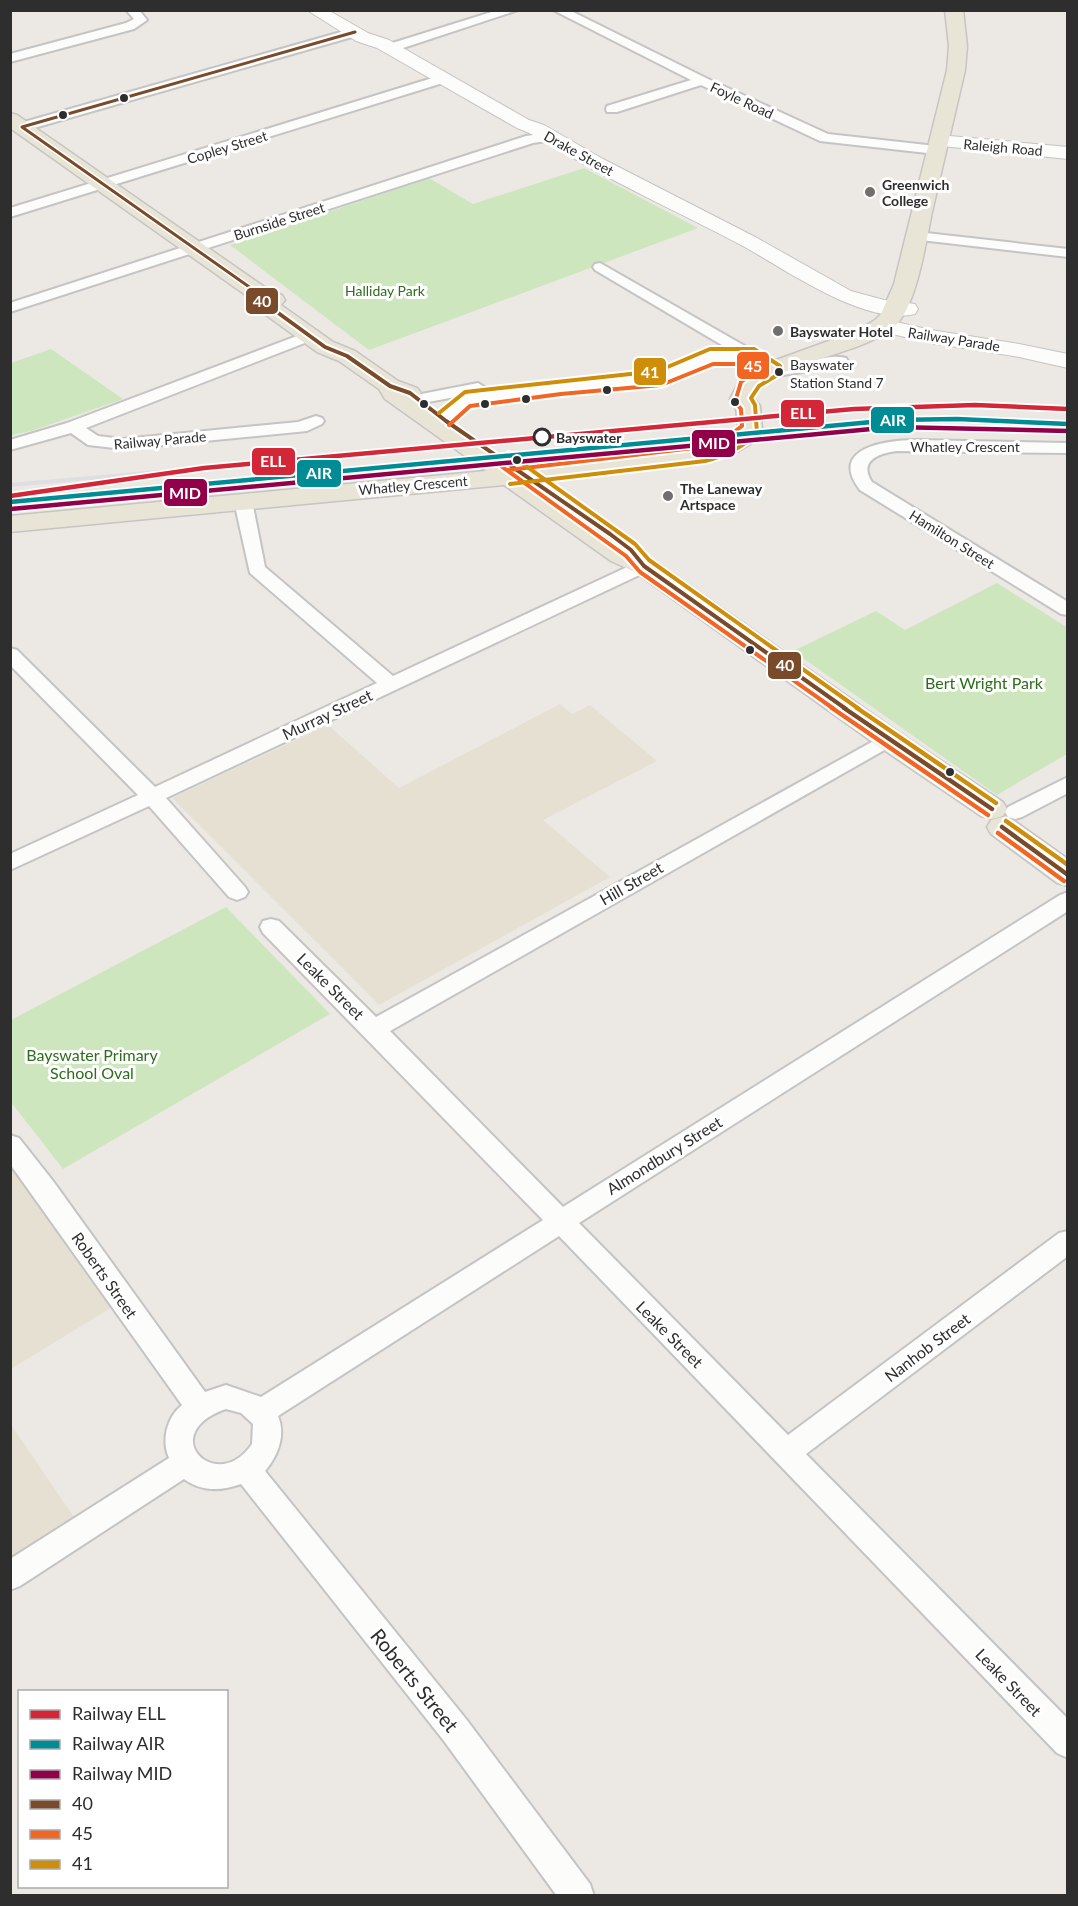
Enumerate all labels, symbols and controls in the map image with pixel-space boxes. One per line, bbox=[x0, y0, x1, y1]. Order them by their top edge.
street label: Foyle Road bbox=[708, 78, 776, 122]
unlabelled marker bbox=[118, 92, 130, 104]
unlabelled marker bbox=[57, 109, 69, 121]
street label: Copley Street bbox=[185, 127, 269, 167]
street label: Drake Street bbox=[541, 127, 617, 179]
street label: Raleigh Road bbox=[963, 135, 1043, 159]
place label: Greenwich College bbox=[882, 176, 949, 209]
marker: Greenwich College bbox=[863, 185, 877, 199]
street label: Burnside Street bbox=[231, 198, 327, 244]
park label: Halliday Park bbox=[345, 282, 426, 299]
line badge: 40 bbox=[245, 287, 279, 315]
text: 40 bbox=[253, 291, 271, 310]
place label: Bayswater Hotel bbox=[790, 323, 893, 340]
street label: Railway Parade bbox=[907, 323, 1001, 355]
marker: Bayswater Hotel bbox=[771, 324, 785, 338]
line badge: 45 bbox=[736, 351, 770, 380]
text: 45 bbox=[744, 356, 762, 375]
place label: Bayswater Station Stand 7 bbox=[790, 356, 884, 391]
line badge: 41 bbox=[633, 357, 667, 386]
text: 41 bbox=[641, 362, 659, 381]
marker: Bayswater Station Stand 7 bbox=[773, 366, 785, 378]
unlabelled marker bbox=[601, 384, 613, 396]
unlabelled marker bbox=[520, 393, 532, 405]
unlabelled marker bbox=[729, 396, 741, 408]
unlabelled marker bbox=[418, 398, 430, 410]
unlabelled marker bbox=[479, 398, 491, 410]
line badge: ELL bbox=[780, 399, 825, 428]
text: ELL bbox=[790, 403, 817, 422]
line badge: AIR bbox=[870, 406, 915, 434]
text: AIR bbox=[879, 410, 907, 429]
street label: Railway Parade bbox=[113, 427, 207, 453]
marker: Bayswater bbox=[533, 428, 551, 446]
place label: Bayswater bbox=[556, 429, 622, 446]
line badge: MID bbox=[691, 429, 736, 458]
text: MID bbox=[698, 433, 730, 452]
street label: Whatley Crescent bbox=[910, 438, 1020, 455]
line badge: ELL bbox=[251, 447, 296, 476]
text: ELL bbox=[260, 451, 287, 470]
unlabelled marker bbox=[511, 454, 523, 466]
line badge: AIR bbox=[296, 459, 342, 488]
text: AIR bbox=[305, 463, 333, 482]
street label: Whatley Crescent bbox=[358, 472, 468, 498]
line badge: MID bbox=[163, 478, 208, 507]
place label: The Laneway Artspace bbox=[679, 480, 763, 513]
text: MID bbox=[169, 483, 201, 502]
marker: The Laneway Artspace bbox=[661, 489, 675, 503]
street label: Hamilton Street bbox=[906, 506, 998, 572]
unlabelled marker bbox=[744, 644, 756, 656]
line badge: 40 bbox=[767, 651, 802, 680]
text: 40 bbox=[776, 655, 794, 674]
park label: Bert Wright Park bbox=[925, 673, 1044, 692]
street label: Murray Street bbox=[279, 685, 375, 743]
unlabelled marker bbox=[944, 766, 956, 778]
street label: Hill Street bbox=[596, 857, 666, 909]
street label: Leake Street bbox=[294, 949, 368, 1023]
park label: Bayswater Primary School Oval bbox=[26, 1045, 158, 1082]
street label: Almondbury Street bbox=[603, 1112, 725, 1198]
street label: Roberts Street bbox=[68, 1228, 142, 1322]
street label: Leake Street bbox=[633, 1297, 707, 1371]
street label: Nanhob Street bbox=[881, 1309, 974, 1385]
street label: Roberts Street bbox=[366, 1624, 464, 1736]
street label: Leake Street bbox=[972, 1644, 1046, 1720]
legend bbox=[18, 1690, 228, 1888]
text: Railway ELL bbox=[72, 1702, 166, 1724]
text: Railway AIR bbox=[72, 1732, 165, 1754]
text: Railway MID bbox=[72, 1762, 172, 1784]
text: 40 bbox=[72, 1792, 93, 1814]
text: 45 bbox=[72, 1822, 93, 1844]
text: 41 bbox=[72, 1852, 93, 1874]

